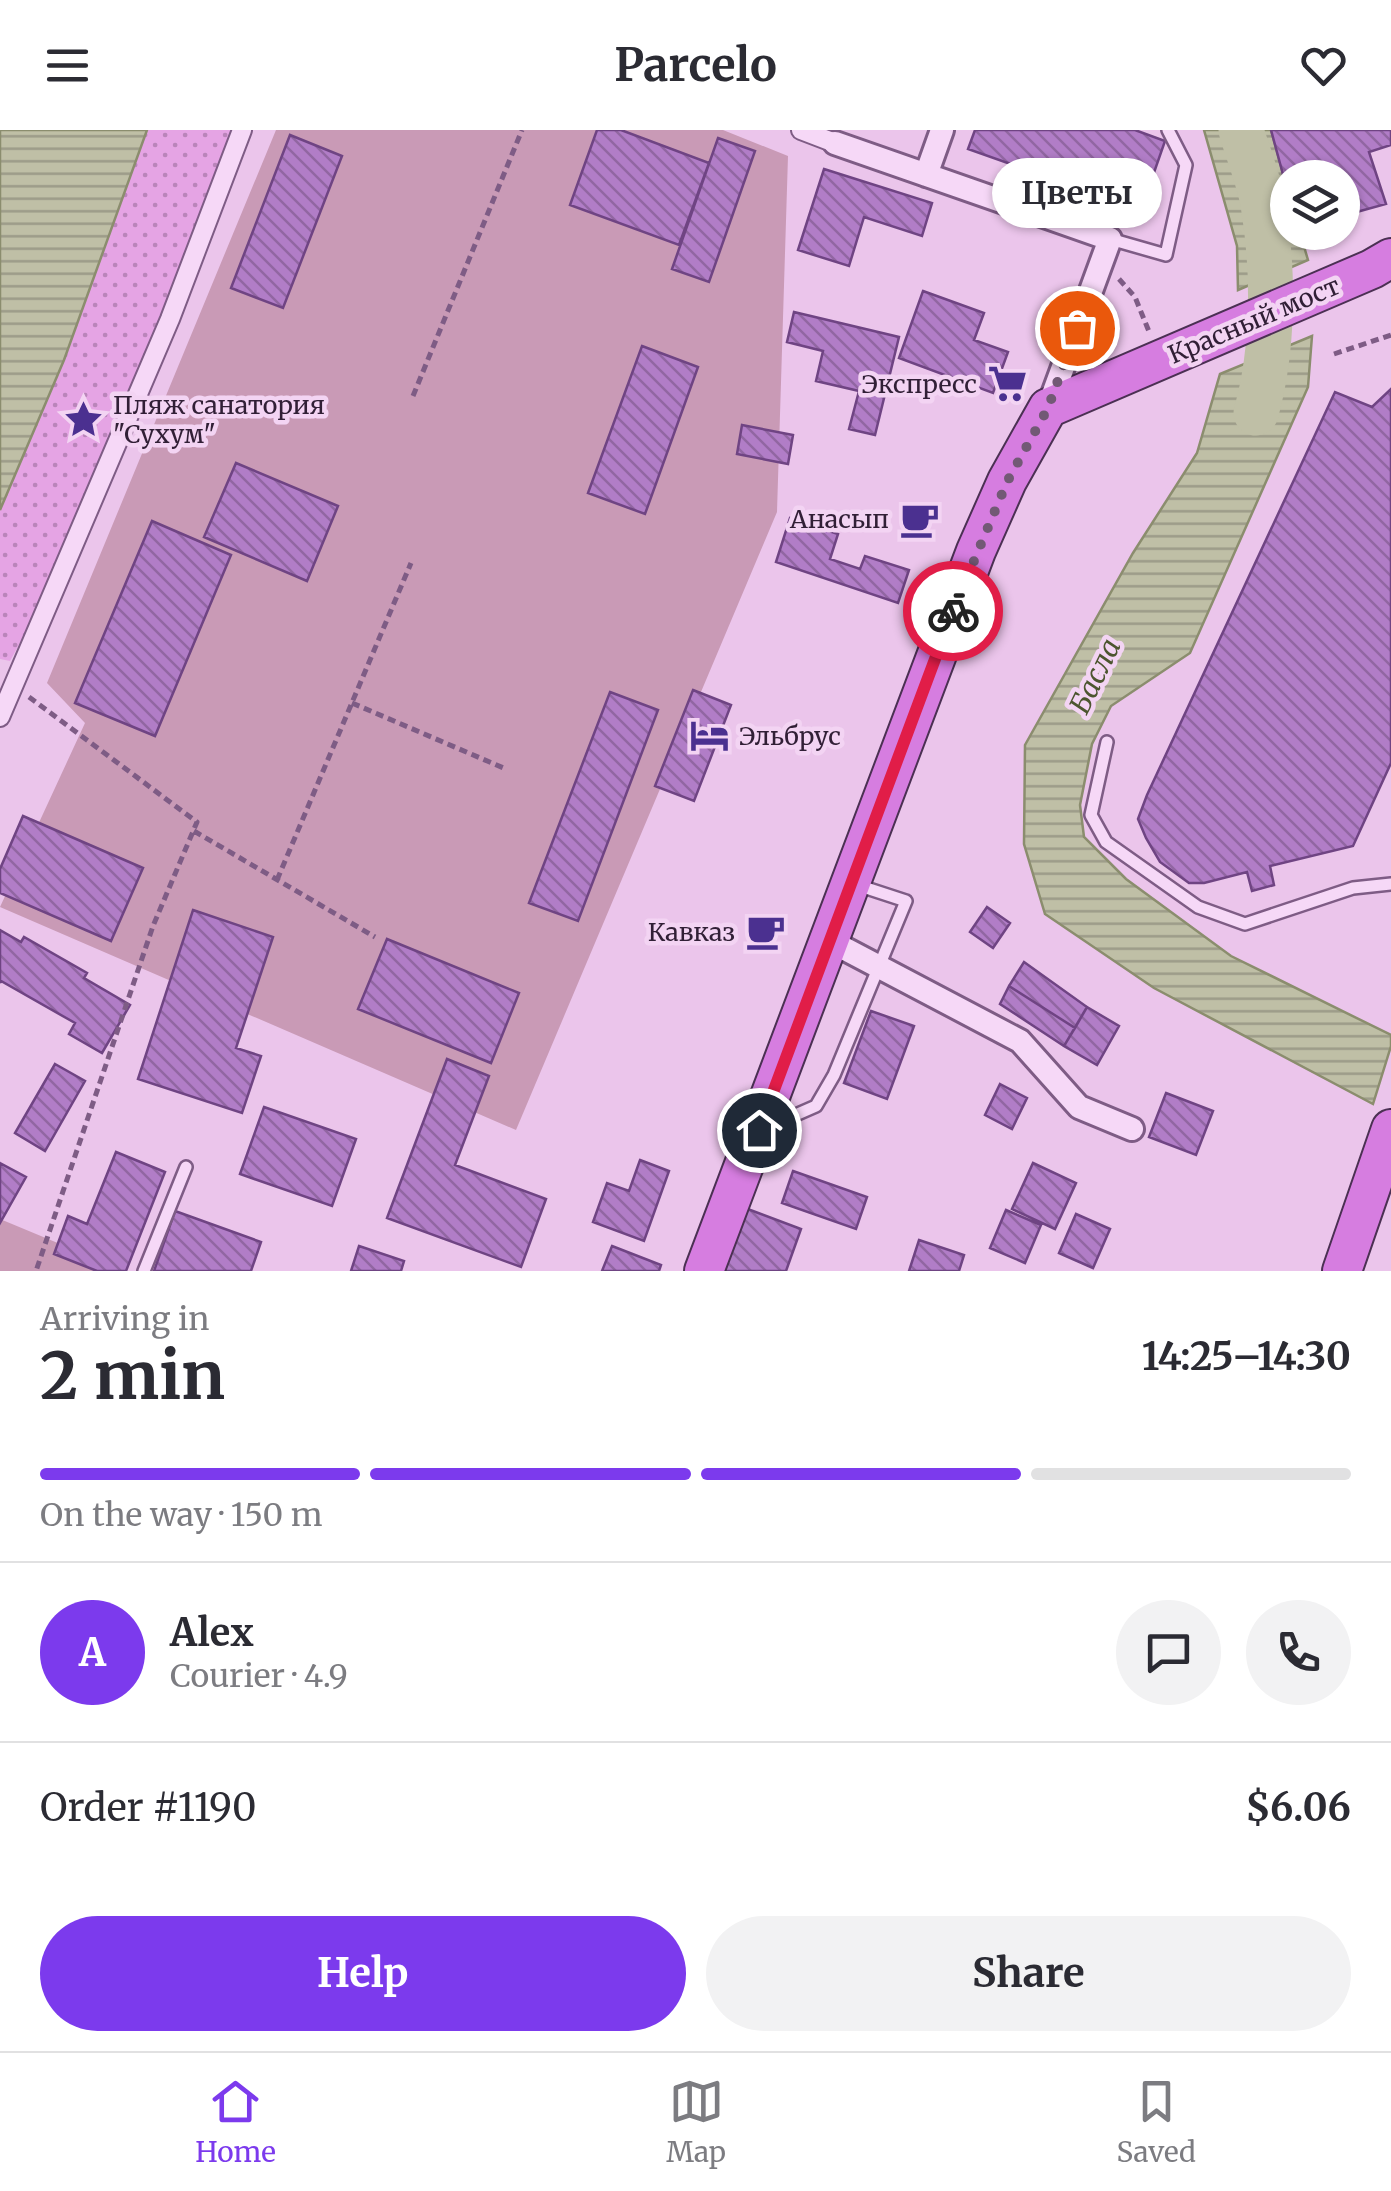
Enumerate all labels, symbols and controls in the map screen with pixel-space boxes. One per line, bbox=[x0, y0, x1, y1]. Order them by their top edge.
text: Parcelo bbox=[614, 37, 777, 93]
icon: menu bbox=[40, 38, 95, 93]
icon: heart bbox=[1296, 38, 1351, 93]
callout: Цветы bbox=[992, 158, 1162, 228]
map controls bbox=[1270, 160, 1360, 250]
button: layers bbox=[1270, 160, 1360, 250]
text: Цветы bbox=[1021, 173, 1133, 213]
street label: Красный мост bbox=[1163, 269, 1345, 371]
pin bbox=[1035, 286, 1120, 371]
icon: bag bbox=[1050, 301, 1105, 356]
supermarket icon: Экспресс bbox=[986, 363, 1028, 405]
place label: Экспресс bbox=[862, 368, 977, 400]
place label: Пляж санатория "Сухум" bbox=[113, 389, 325, 450]
place icon: Пляж санатория "Сухум" bbox=[62, 398, 104, 440]
cafe icon: Анасып bbox=[898, 498, 940, 540]
place label: Анасып bbox=[789, 503, 889, 535]
courier bbox=[903, 561, 1003, 661]
icon: bike bbox=[926, 584, 981, 639]
water label: Басла bbox=[1061, 632, 1129, 720]
hotel icon: Эльбрус bbox=[688, 715, 730, 757]
place label: Эльбрус bbox=[739, 720, 841, 752]
cafe icon: Кавказ bbox=[744, 911, 786, 953]
place label: Кавказ bbox=[648, 916, 735, 948]
pin bbox=[717, 1088, 802, 1173]
icon: home bbox=[732, 1103, 787, 1158]
text: Arriving in bbox=[40, 1299, 209, 1339]
text: 14:25–14:30 bbox=[1142, 1333, 1351, 1380]
text: 2 min bbox=[40, 1335, 225, 1417]
text: On the way · 150 m bbox=[40, 1495, 322, 1535]
button: chat bbox=[1116, 1600, 1221, 1705]
button: phone bbox=[1246, 1600, 1351, 1705]
text: Alex bbox=[170, 1609, 254, 1656]
text: A bbox=[79, 1629, 106, 1676]
text: Courier · 4.9 bbox=[170, 1656, 348, 1696]
text: Order #1190 bbox=[40, 1784, 257, 1831]
text: $6.06 bbox=[1245, 1784, 1351, 1831]
button: Help bbox=[40, 1916, 686, 2031]
button: Share bbox=[706, 1916, 1351, 2031]
tab: Home bbox=[195, 2074, 276, 2170]
tab: Map bbox=[666, 2074, 726, 2170]
tab: Saved bbox=[1116, 2074, 1196, 2170]

